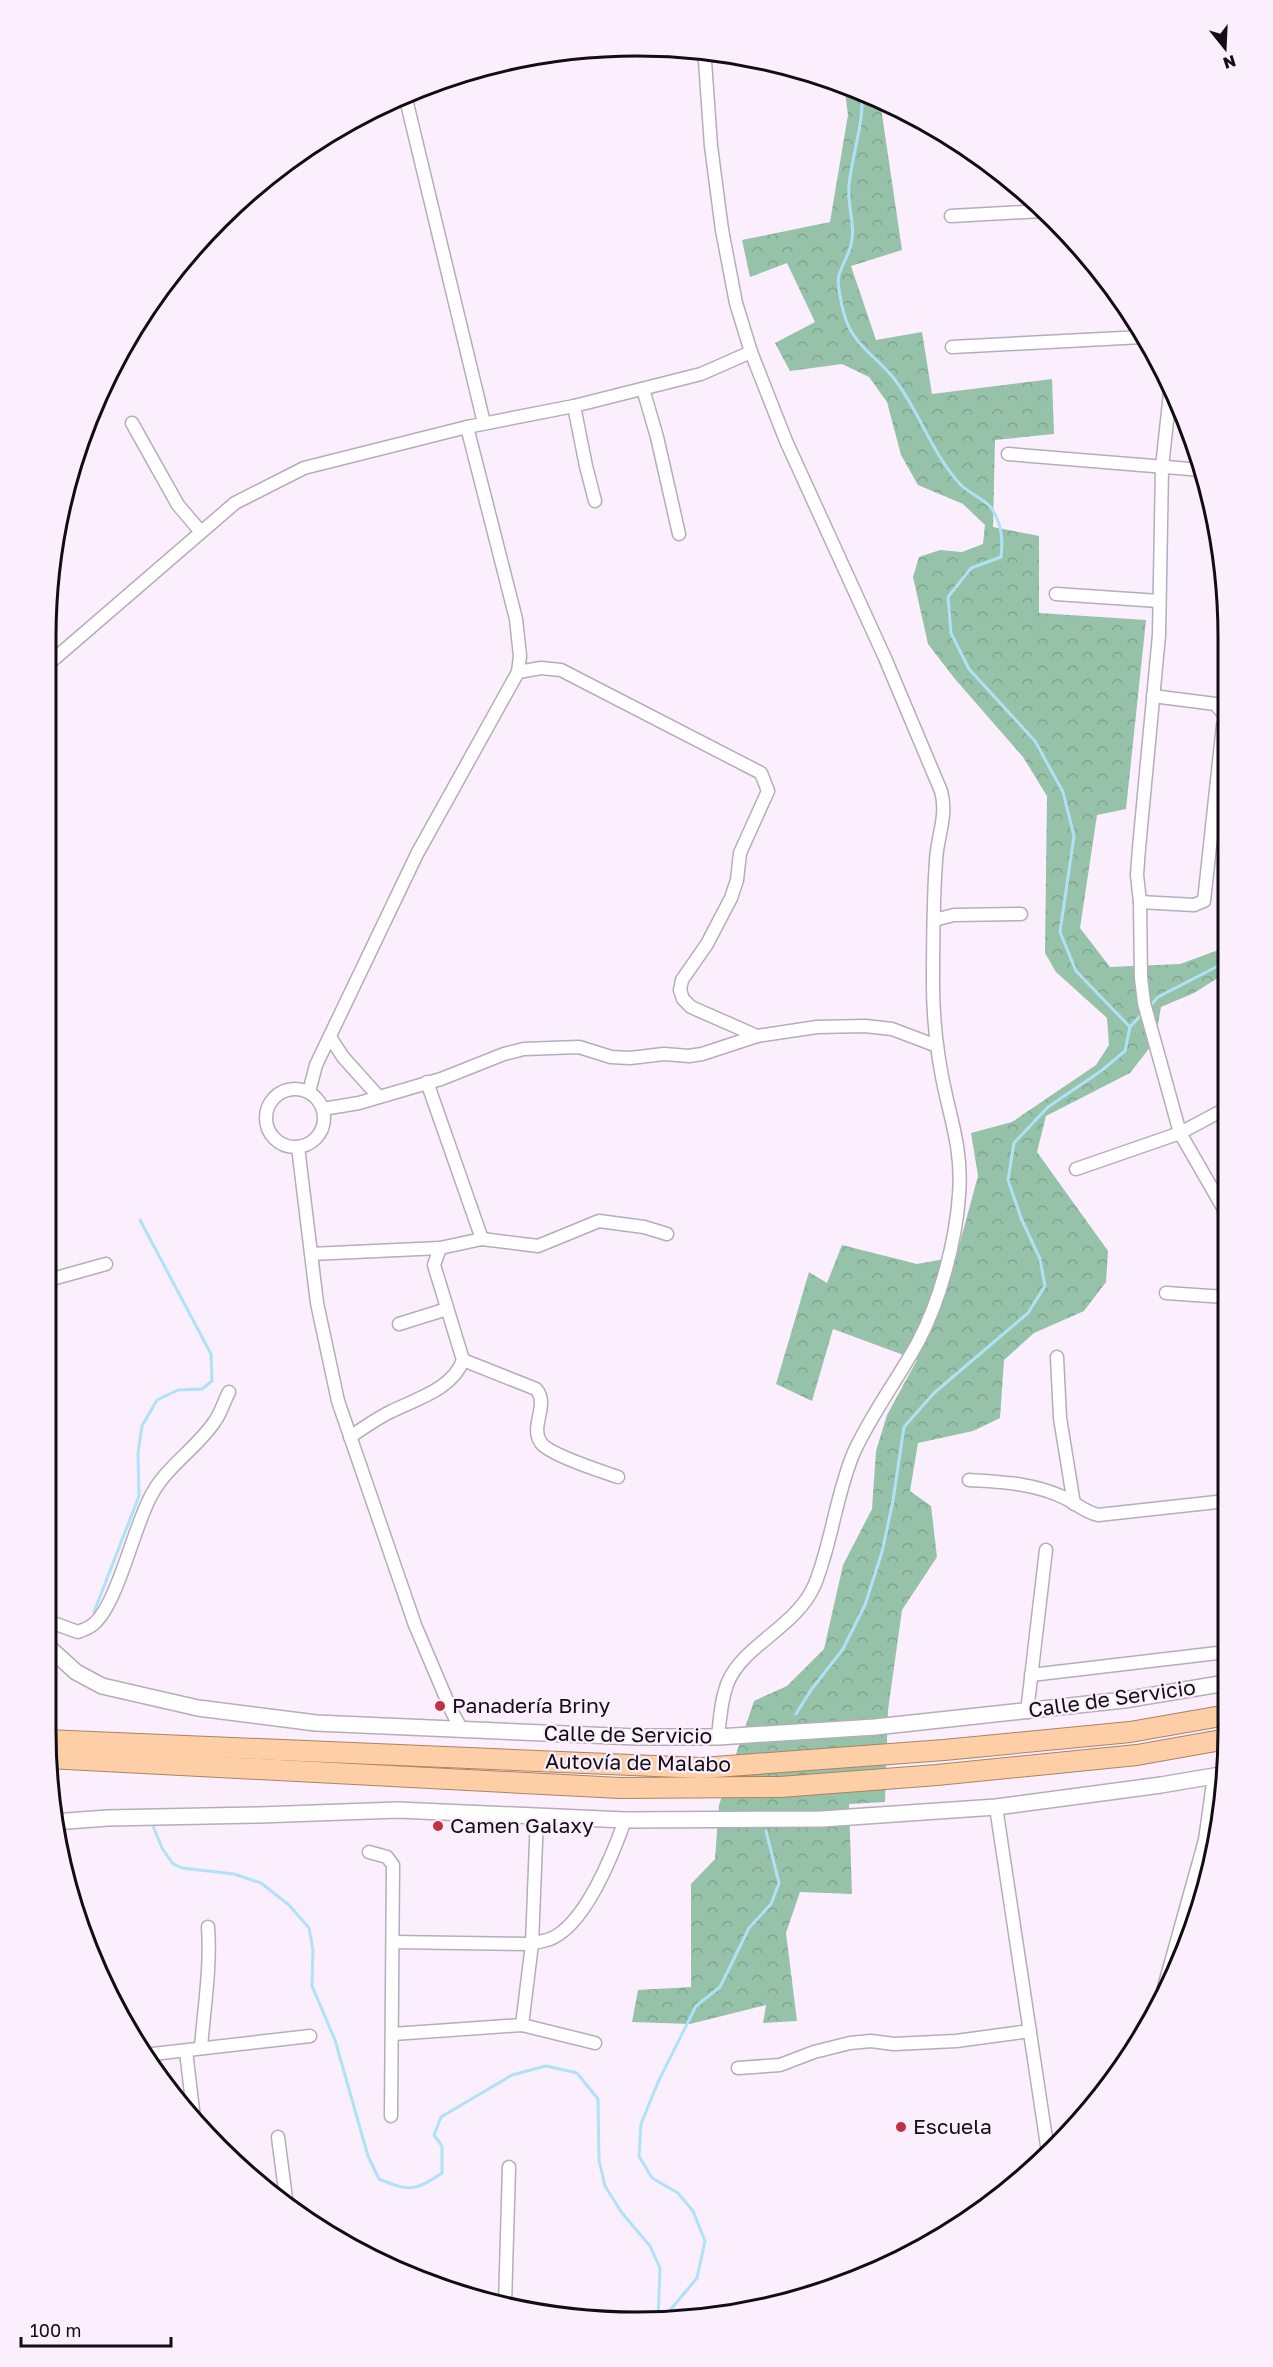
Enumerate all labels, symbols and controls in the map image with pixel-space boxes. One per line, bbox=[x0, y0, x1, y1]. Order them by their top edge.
north arrow bbox=[1195, 18, 1255, 78]
text: N bbox=[1221, 51, 1239, 74]
street label: Calle de Servicio bbox=[1027, 1673, 1197, 1723]
place label: Panadería Briny bbox=[452, 1692, 611, 1718]
marker: Panadería Briny bbox=[433, 1699, 447, 1713]
street label: Calle de Servicio bbox=[543, 1720, 713, 1748]
street label: Autovía de Malabo bbox=[545, 1747, 731, 1777]
place label: Camen Galaxy bbox=[450, 1812, 594, 1838]
marker: Camen Galaxy bbox=[431, 1819, 445, 1833]
place label: Escuela bbox=[913, 2113, 992, 2139]
marker: Escuela bbox=[894, 2120, 908, 2134]
scale bar bbox=[21, 2310, 171, 2348]
text: 100 m bbox=[30, 2319, 81, 2341]

